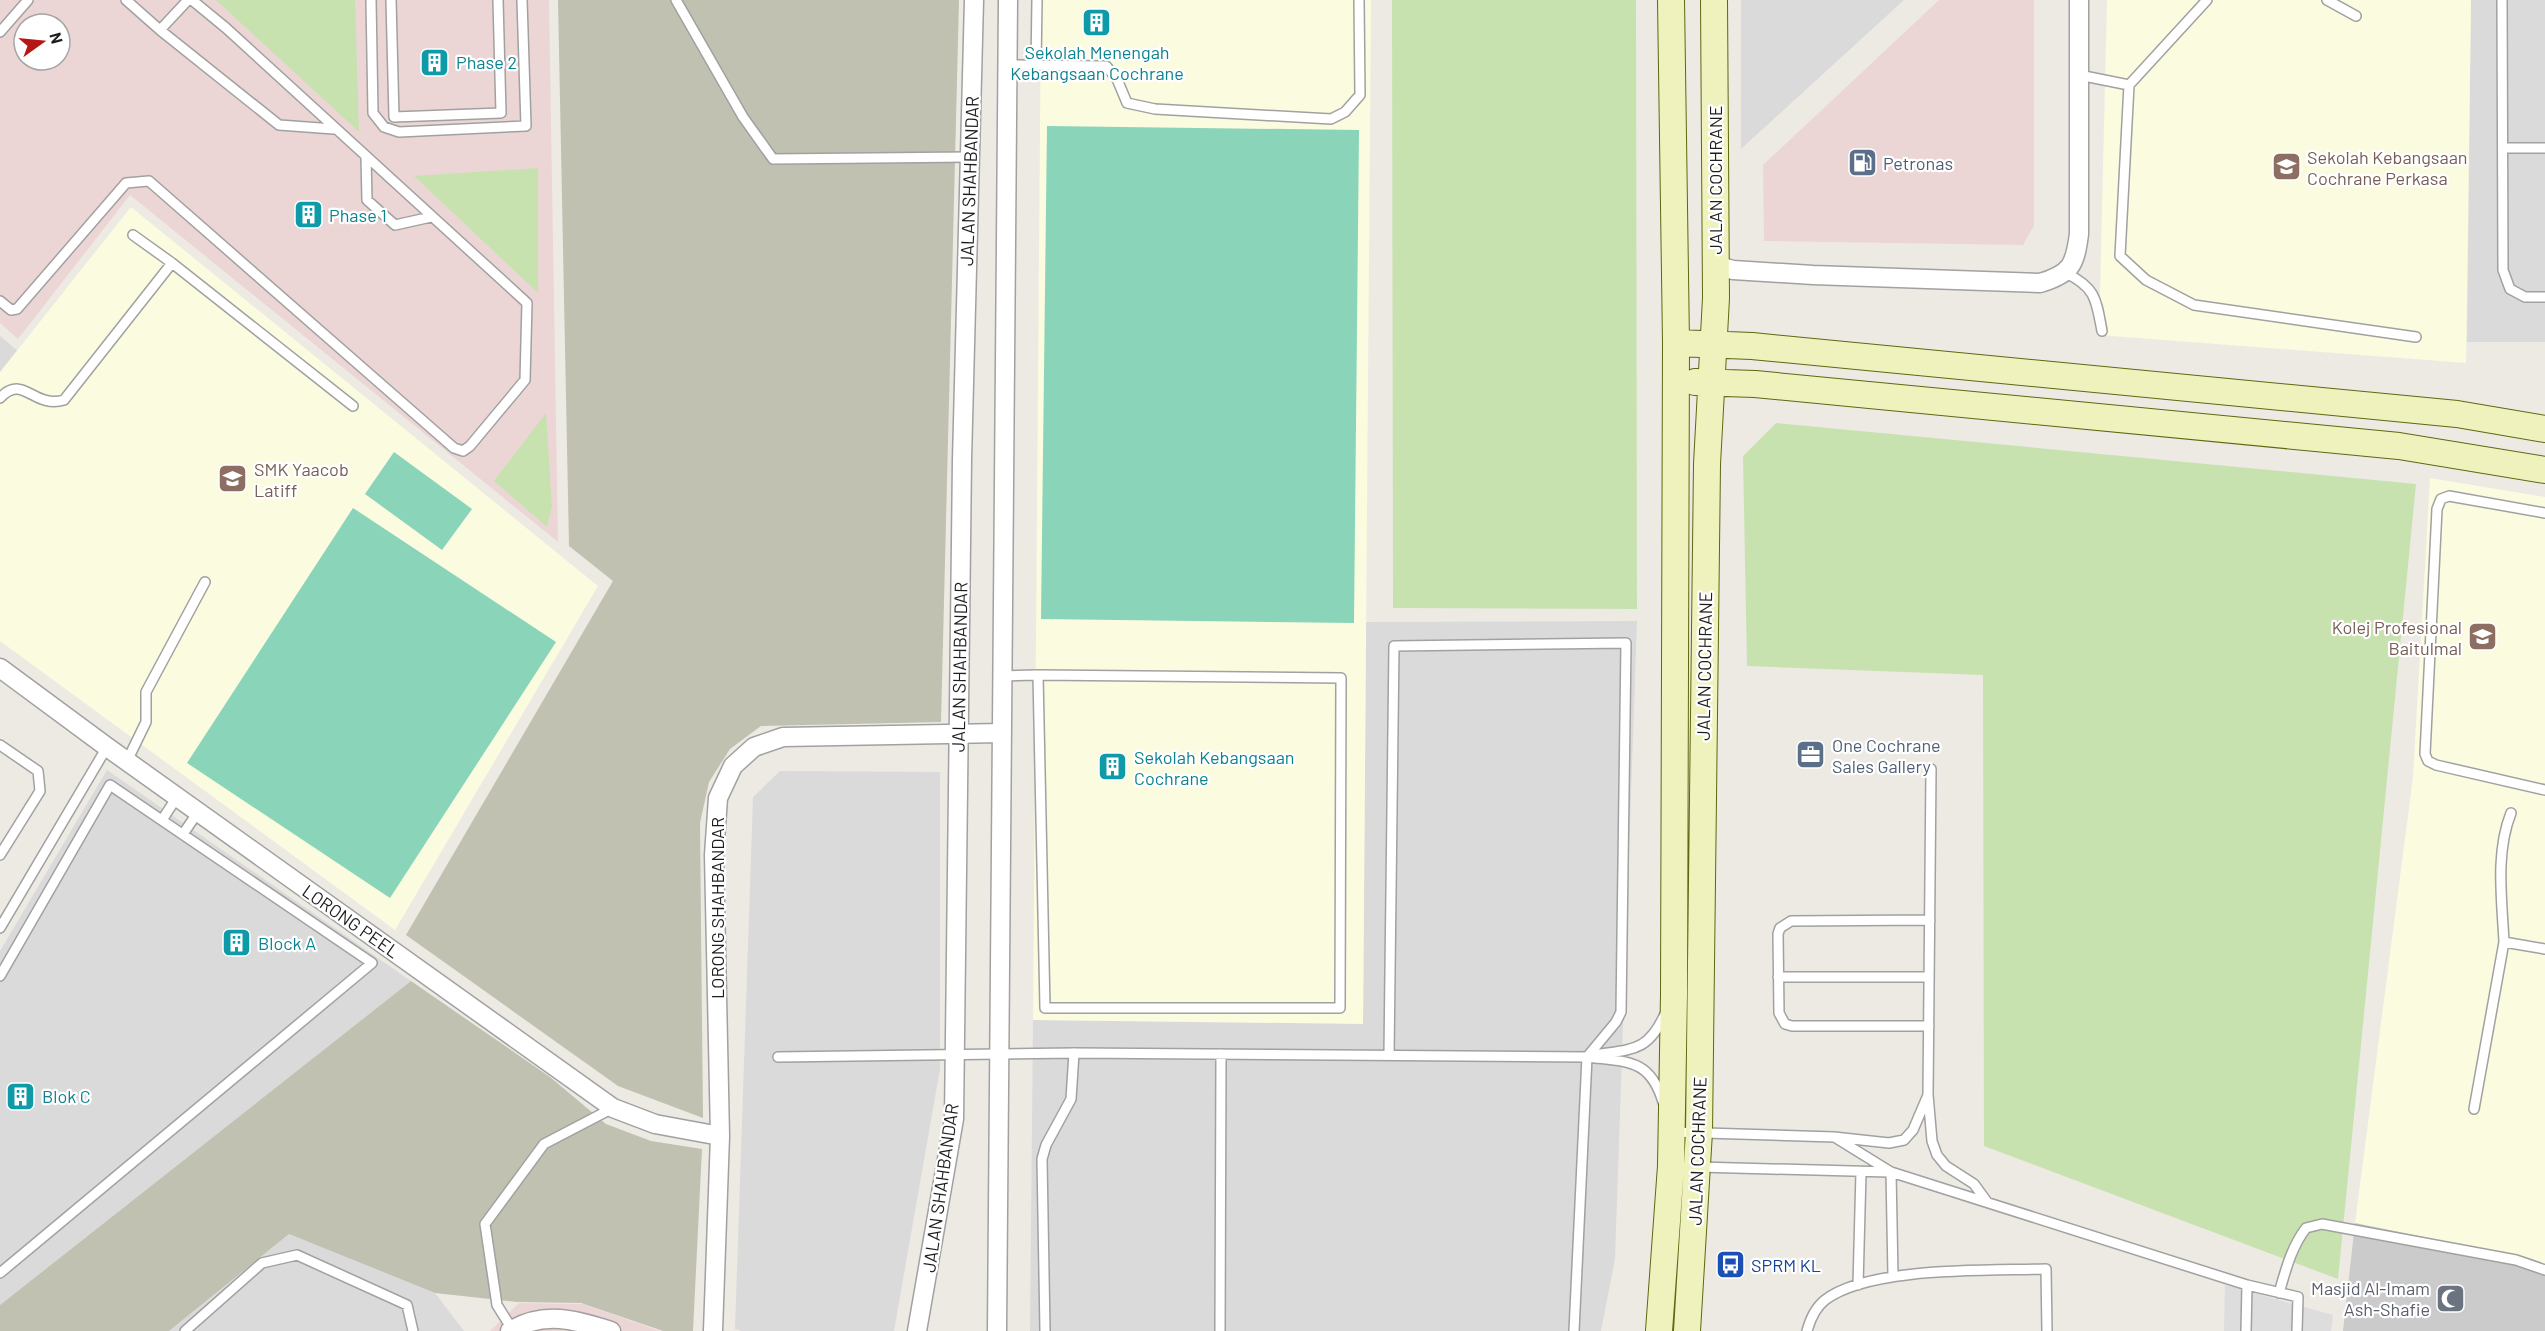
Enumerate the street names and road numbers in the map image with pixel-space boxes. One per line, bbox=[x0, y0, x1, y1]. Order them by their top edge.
street label: JALAN SHAHBANDAR bbox=[955, 96, 983, 266]
street label: JALAN COCHRANE bbox=[1704, 105, 1726, 255]
street label: JALAN SHAHBANDAR bbox=[947, 582, 971, 752]
street label: JALAN COCHRANE bbox=[1692, 591, 1716, 741]
street label: LORONG SHAHBANDAR bbox=[706, 817, 728, 999]
street label: LORONG PEEL bbox=[298, 880, 404, 962]
street label: JALAN COCHRANE bbox=[1683, 1076, 1711, 1226]
street label: JALAN SHAHBANDAR bbox=[917, 1102, 963, 1274]

